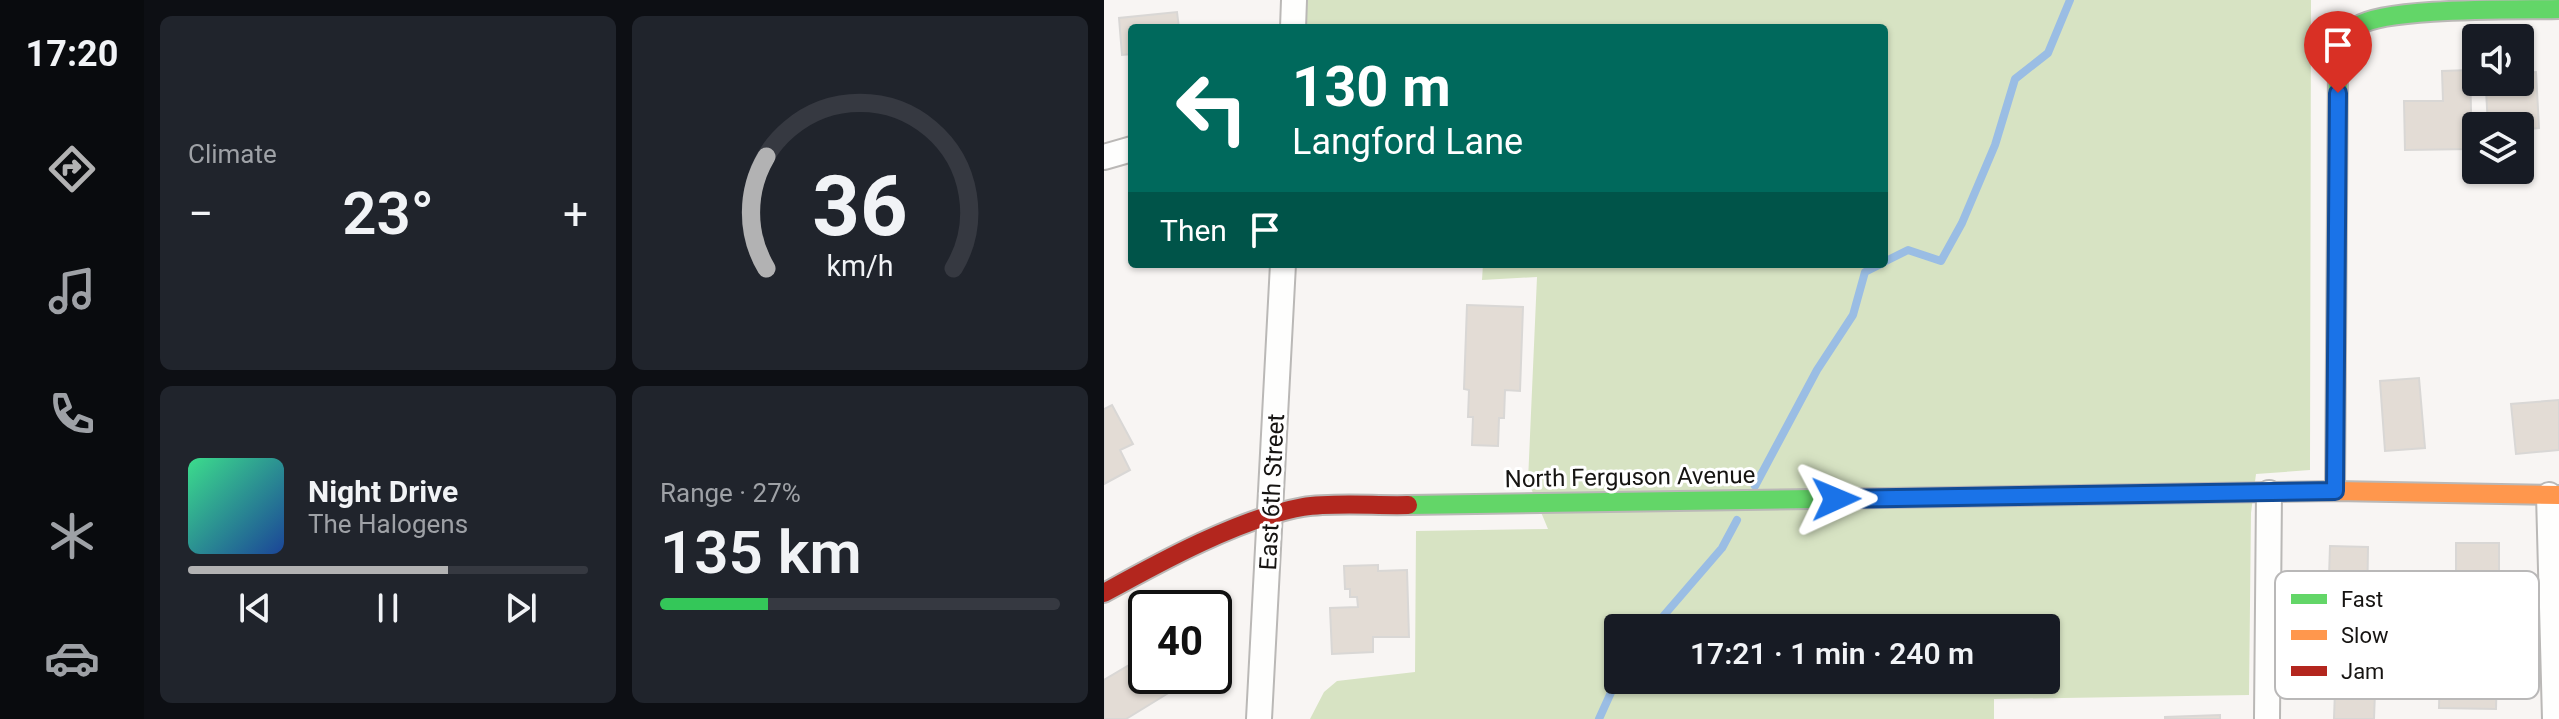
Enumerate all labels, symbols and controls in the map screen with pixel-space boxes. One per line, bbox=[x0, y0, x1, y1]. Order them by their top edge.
pin bbox=[2304, 11, 2372, 93]
icon: arrive bbox=[2316, 23, 2360, 67]
map controls bbox=[2462, 24, 2534, 184]
button: sound bbox=[2462, 24, 2534, 96]
text: 17:20 bbox=[26, 33, 118, 75]
text: 130 m bbox=[1292, 54, 1451, 120]
icon: left bbox=[1160, 56, 1264, 160]
button: layers bbox=[2462, 112, 2534, 184]
text: Langford Lane bbox=[1292, 121, 1523, 163]
text: Climate bbox=[188, 139, 277, 169]
icon: directions bbox=[44, 141, 100, 197]
text: 36 bbox=[812, 157, 908, 254]
text: 23° bbox=[342, 178, 434, 249]
text: − bbox=[188, 188, 213, 240]
text: + bbox=[563, 188, 588, 240]
icon: arrive bbox=[1243, 208, 1287, 252]
text: Then bbox=[1160, 213, 1227, 248]
text: km/h bbox=[826, 249, 894, 283]
icon: music bbox=[44, 263, 100, 319]
icon: phone bbox=[44, 386, 100, 442]
street label: East 6th Street bbox=[1254, 413, 1290, 571]
position arrow bbox=[1794, 457, 1878, 541]
street label: North Ferguson Avenue bbox=[1504, 461, 1756, 493]
text: Night Drive bbox=[308, 474, 458, 509]
text: Range · 27% bbox=[660, 478, 801, 508]
icon: climate bbox=[44, 508, 100, 564]
text: The Halogens bbox=[308, 509, 468, 539]
text: 135 km bbox=[660, 517, 862, 588]
legend bbox=[2275, 571, 2539, 699]
icon: previous bbox=[233, 586, 277, 630]
icon: pause bbox=[366, 586, 410, 630]
icon: next bbox=[499, 586, 543, 630]
text: Fast bbox=[2341, 587, 2383, 612]
speed limit sign: 40 bbox=[1128, 590, 1232, 694]
text: Slow bbox=[2341, 623, 2389, 648]
icon: car bbox=[44, 630, 100, 686]
text: 17:21 · 1 min · 240 m bbox=[1690, 636, 1974, 671]
text: Jam bbox=[2341, 659, 2384, 684]

